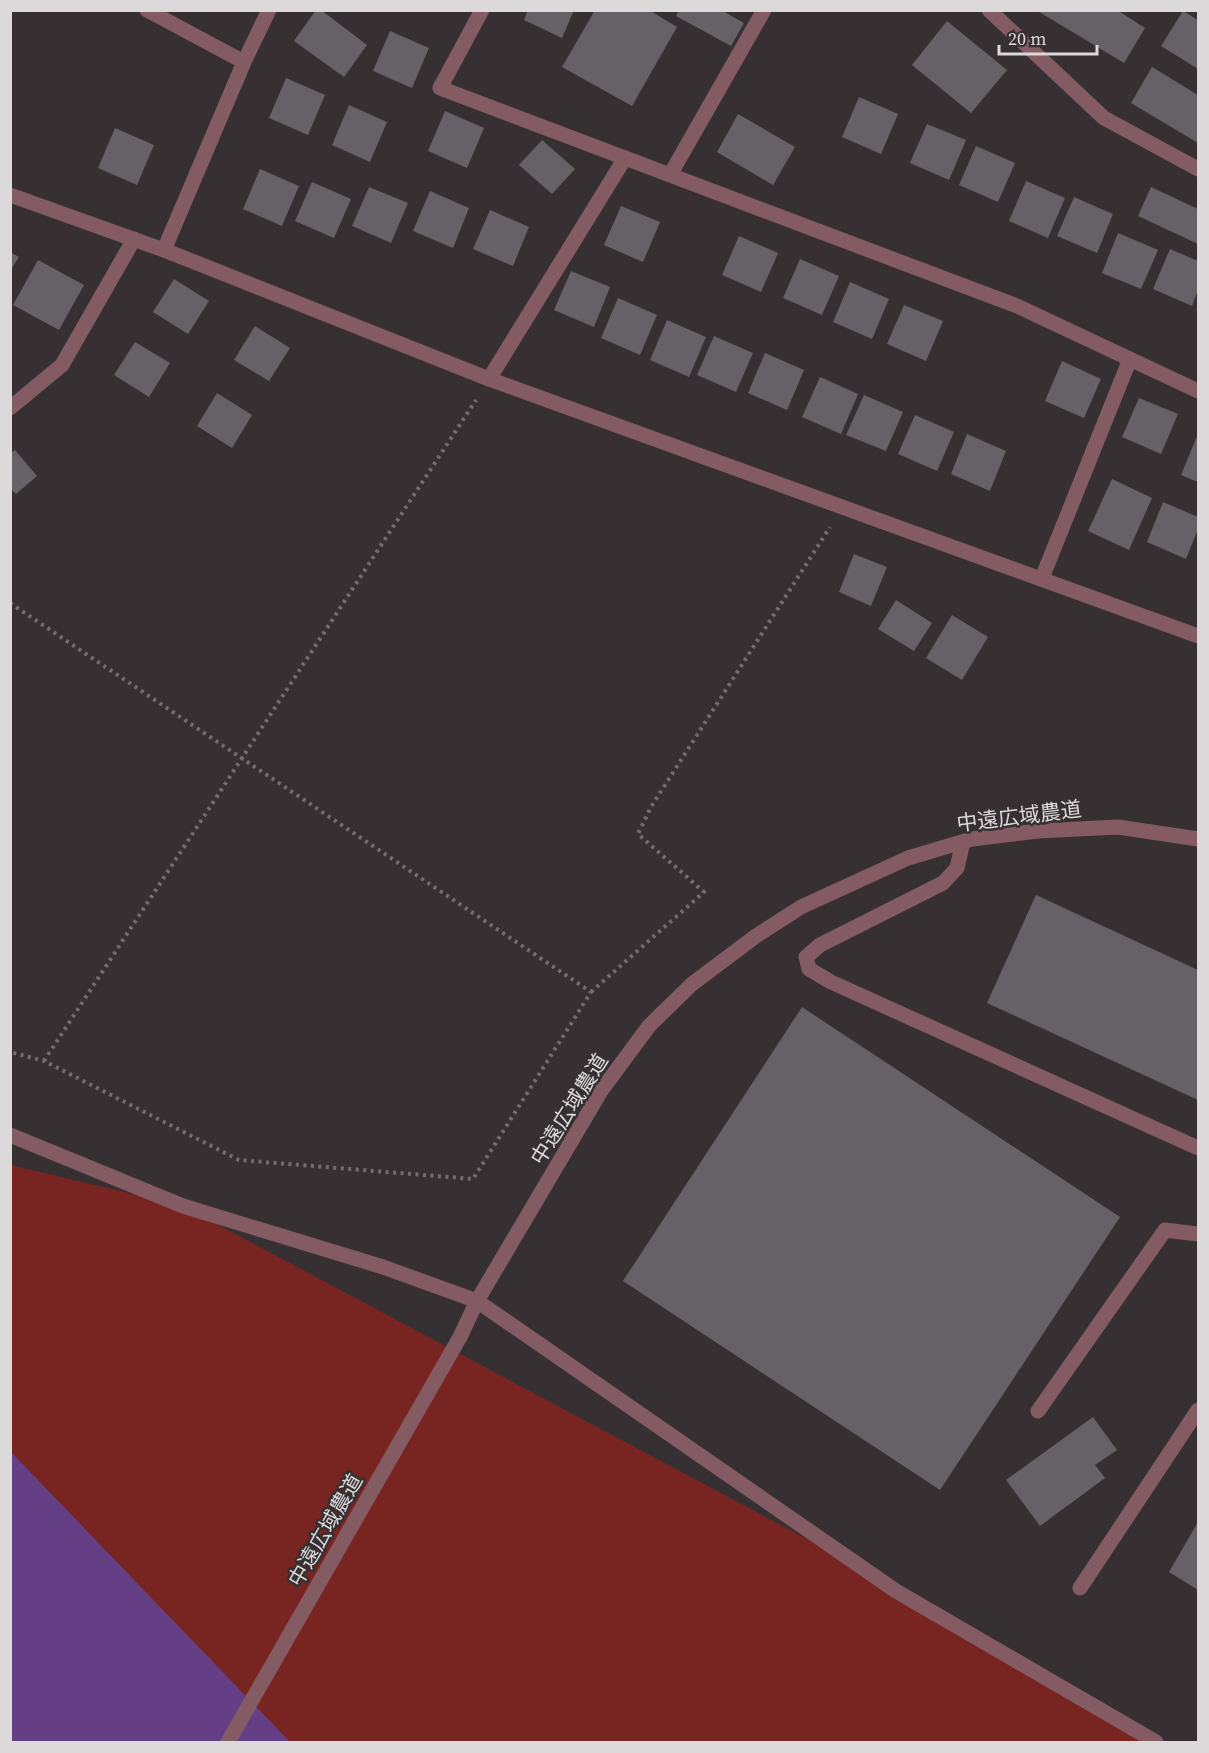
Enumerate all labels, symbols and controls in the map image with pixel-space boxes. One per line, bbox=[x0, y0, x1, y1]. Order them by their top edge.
scale bar bbox=[999, 18, 1096, 56]
text: 20 m bbox=[1008, 26, 1046, 51]
street label: 中遠広域農道 bbox=[955, 794, 1083, 838]
street label: 中遠広域農道 bbox=[523, 1048, 615, 1170]
street label: 中遠広域農道 bbox=[281, 1468, 369, 1592]

